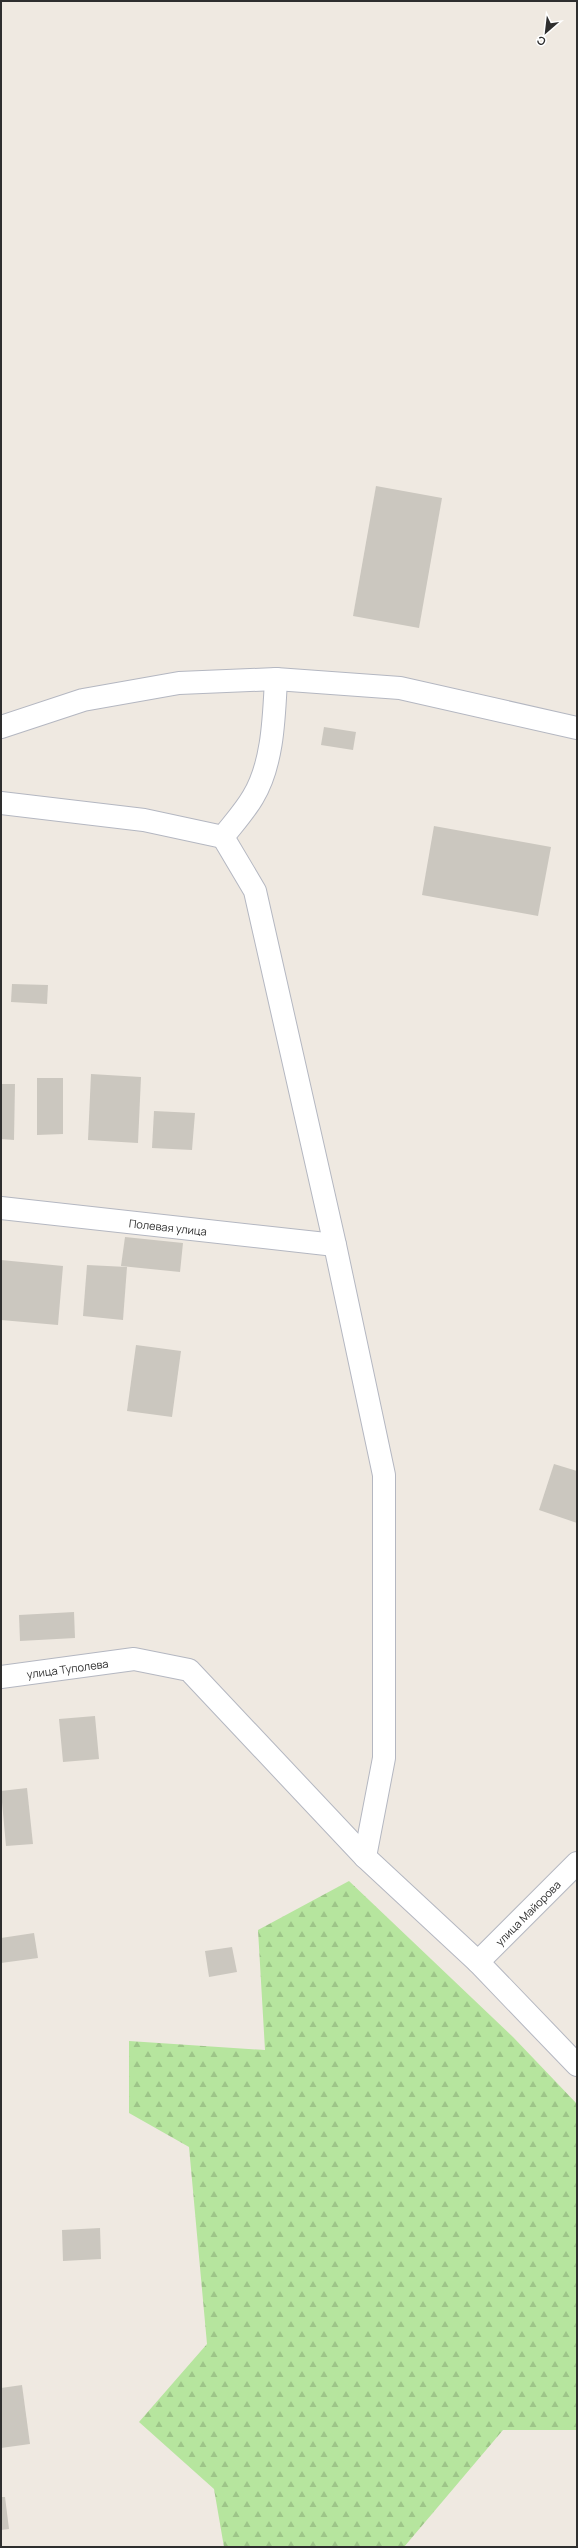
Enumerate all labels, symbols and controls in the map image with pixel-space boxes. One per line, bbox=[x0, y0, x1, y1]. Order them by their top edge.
north arrow bbox=[526, 12, 566, 52]
text: С bbox=[534, 33, 548, 50]
street label: Полевая улица bbox=[128, 1215, 208, 1238]
street label: улица Туполева bbox=[26, 1655, 109, 1681]
street label: улица Майорова bbox=[492, 1877, 563, 1948]

